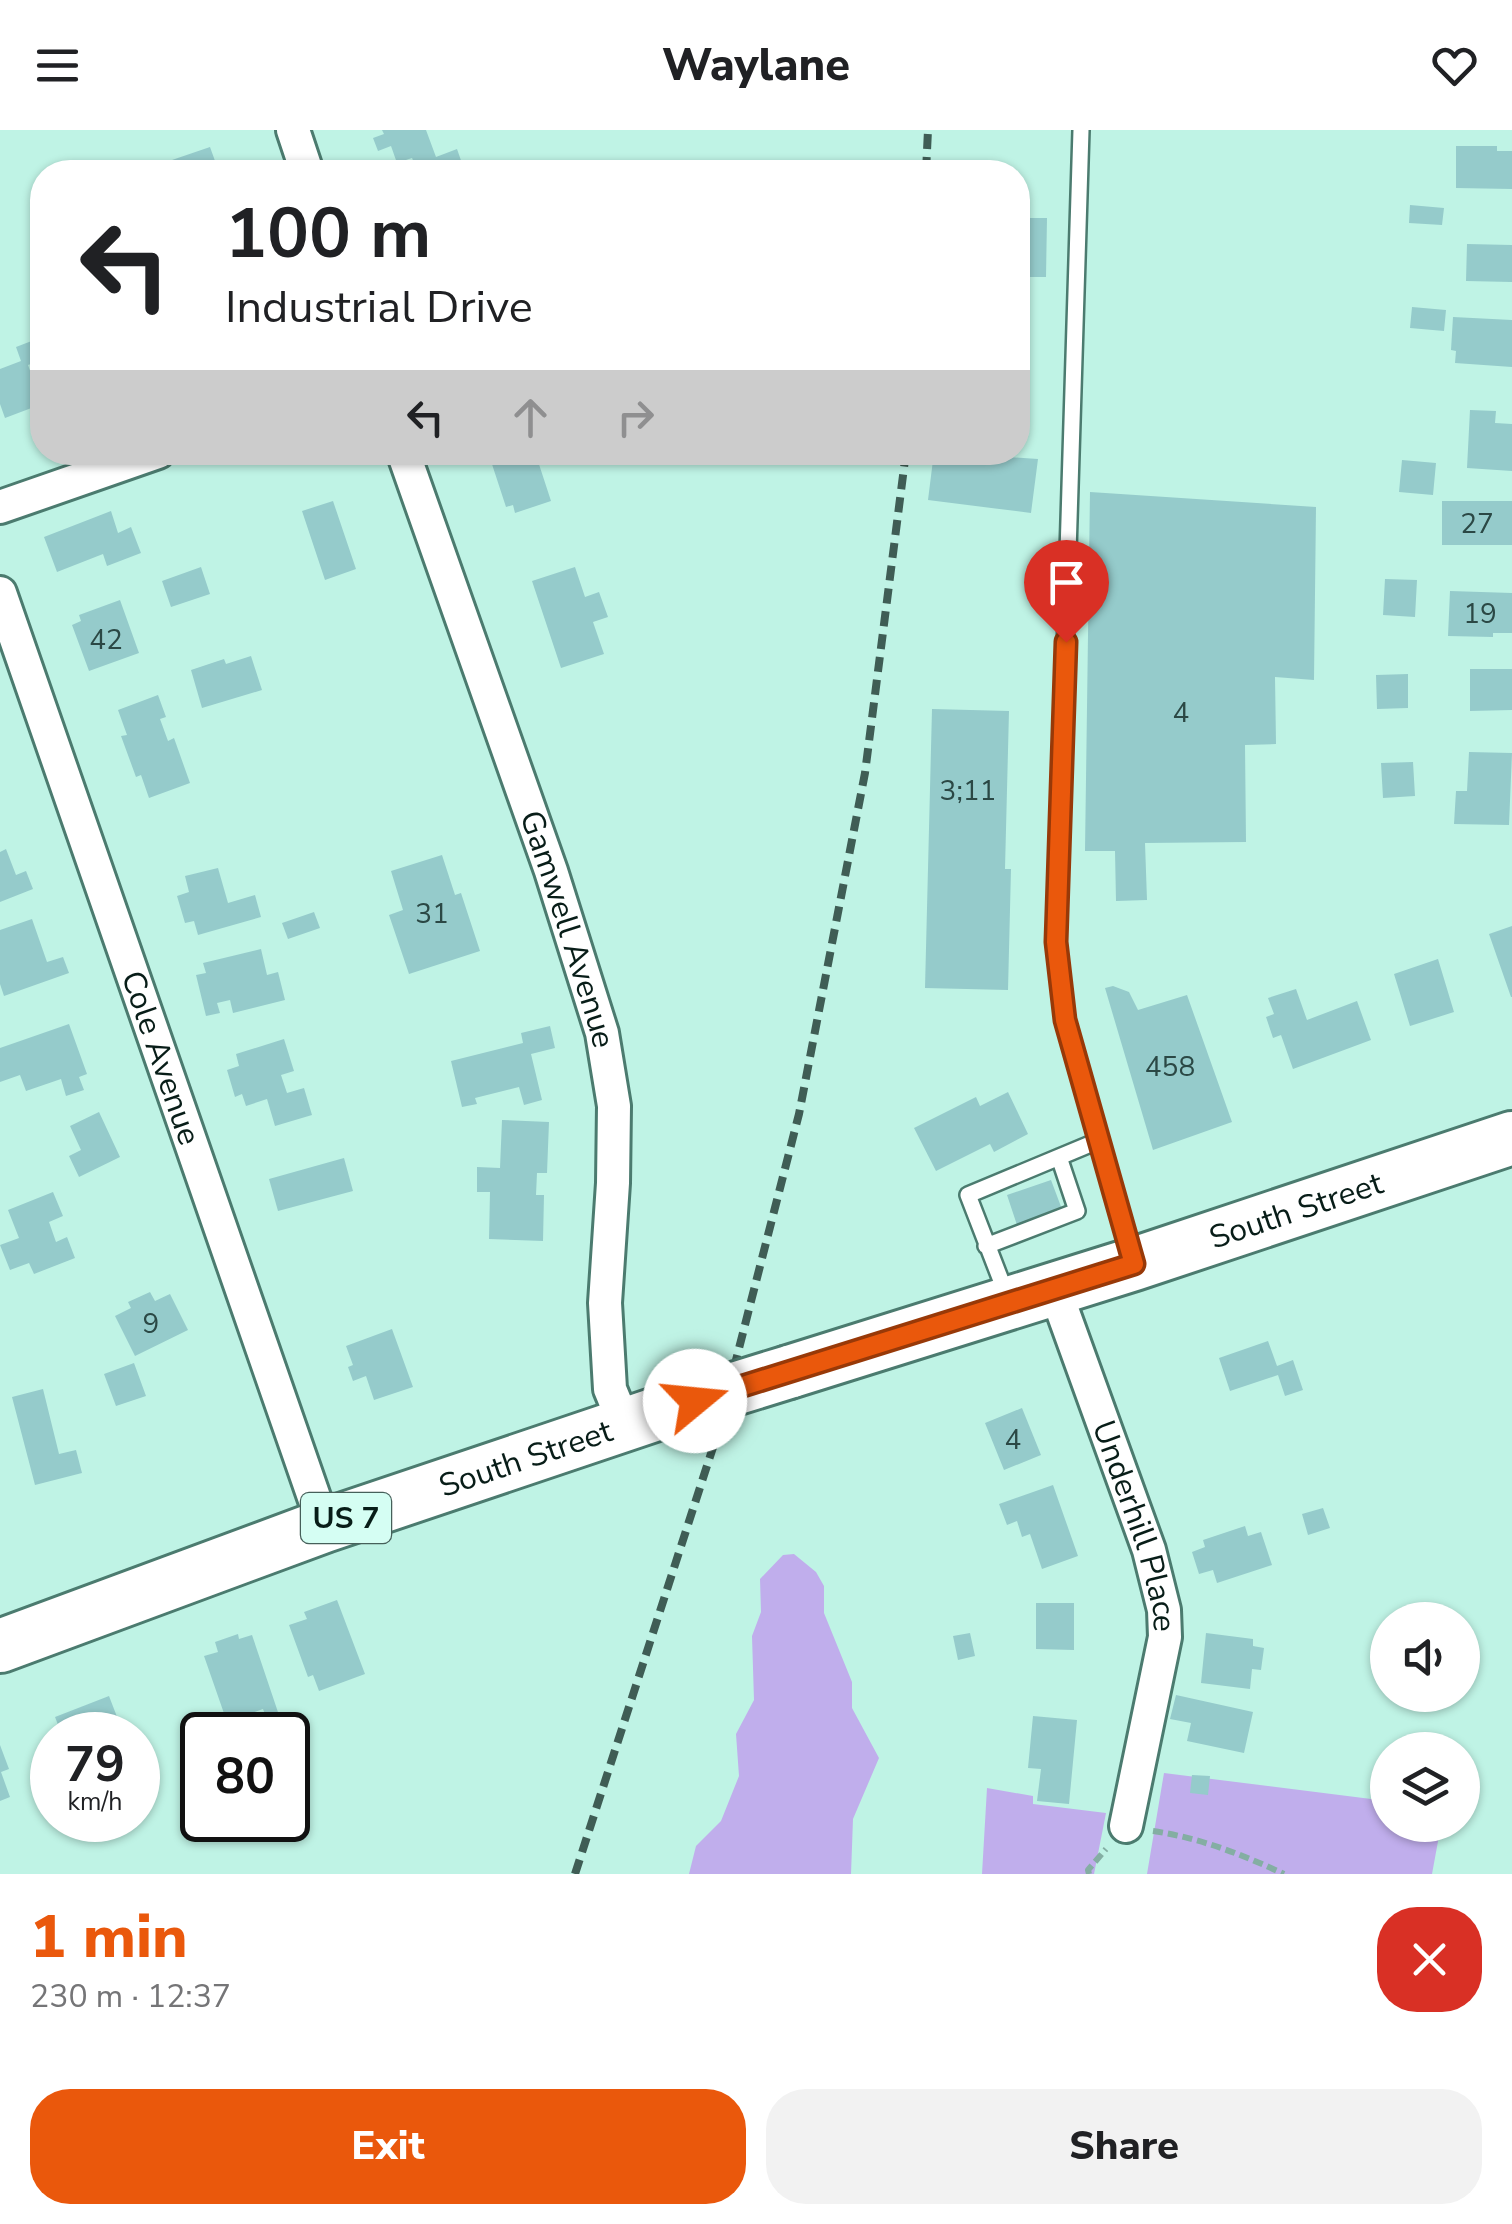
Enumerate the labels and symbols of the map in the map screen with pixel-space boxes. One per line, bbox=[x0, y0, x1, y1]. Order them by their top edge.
house number: 27 bbox=[1460, 505, 1494, 543]
pin bbox=[1024, 540, 1109, 643]
house number: 19 bbox=[1463, 595, 1497, 633]
house number: 42 bbox=[89, 621, 123, 659]
house number: 4 bbox=[1173, 694, 1189, 732]
house number: 3;11 bbox=[940, 772, 996, 810]
street label: Gamwell Avenue bbox=[509, 805, 625, 1051]
house number: 31 bbox=[415, 895, 449, 933]
street label: Cole Avenue bbox=[111, 965, 211, 1151]
house number: 458 bbox=[1145, 1048, 1195, 1086]
street label: South Street bbox=[1204, 1161, 1389, 1259]
house number: 9 bbox=[143, 1305, 159, 1343]
position arrow bbox=[643, 1349, 747, 1453]
street label: South Street bbox=[433, 1409, 619, 1508]
street label: Underhill Place bbox=[1082, 1415, 1186, 1632]
house number: 4 bbox=[1005, 1421, 1021, 1459]
road number: US 7 bbox=[301, 1493, 391, 1543]
speed limit sign: 80 bbox=[180, 1712, 310, 1842]

